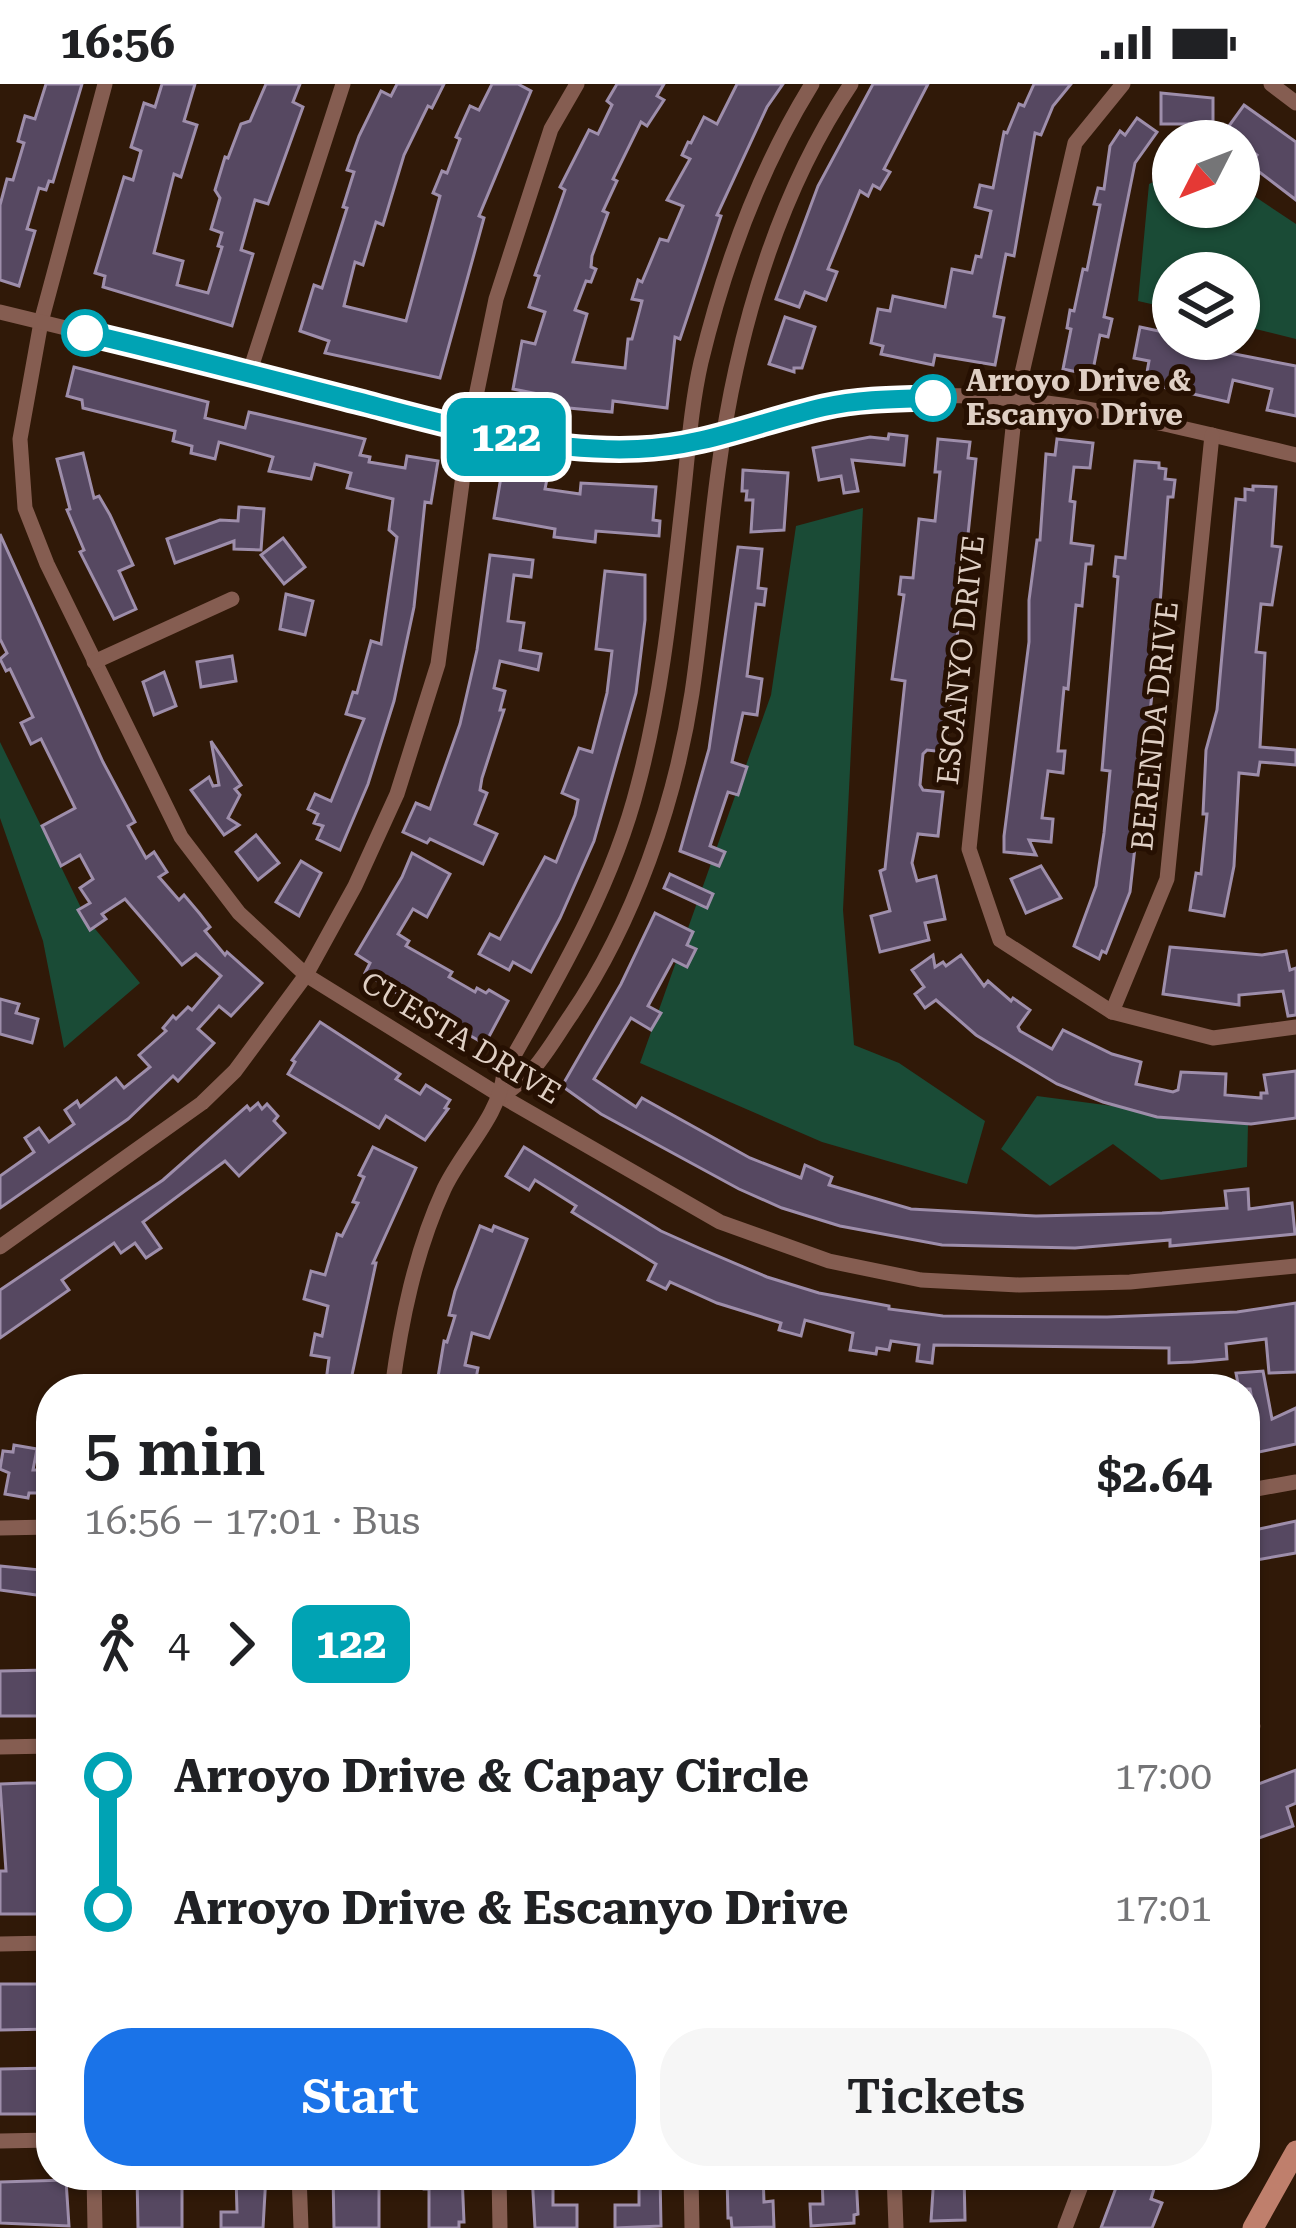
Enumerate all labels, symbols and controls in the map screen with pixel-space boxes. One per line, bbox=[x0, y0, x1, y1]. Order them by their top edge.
text: 16:56 bbox=[60, 16, 175, 69]
north arrow bbox=[1152, 120, 1260, 228]
map controls bbox=[1152, 120, 1260, 360]
button: layers bbox=[1152, 252, 1260, 360]
unlabelled marker bbox=[63, 311, 107, 355]
place label: Arroyo Drive & Escanyo Drive bbox=[966, 363, 1191, 432]
marker: Arroyo Drive & Escanyo Drive bbox=[911, 376, 955, 420]
line badge: 122 bbox=[437, 398, 575, 476]
text: 122 bbox=[471, 412, 541, 461]
street label: ESCANYO DRIVE bbox=[930, 534, 991, 786]
street label: BERENDA DRIVE bbox=[1124, 600, 1185, 852]
street label: CUESTA DRIVE bbox=[355, 964, 567, 1111]
text: 5 min bbox=[84, 1414, 266, 1491]
text: $2.64 bbox=[1097, 1450, 1212, 1503]
text: 16:56 – 17:01 · Bus bbox=[84, 1498, 420, 1544]
icon: walk bbox=[84, 1611, 150, 1677]
icon: forward bbox=[208, 1611, 274, 1677]
text: 122 bbox=[316, 1619, 386, 1668]
text: 4 bbox=[168, 1621, 190, 1667]
text: Arroyo Drive & Capay Circle bbox=[174, 1750, 809, 1803]
text: 17:00 bbox=[1115, 1753, 1212, 1799]
text: Arroyo Drive & Escanyo Drive bbox=[174, 1882, 848, 1935]
text: 17:01 bbox=[1115, 1885, 1212, 1931]
button: Start bbox=[84, 2028, 636, 2166]
button: Tickets bbox=[660, 2028, 1212, 2166]

